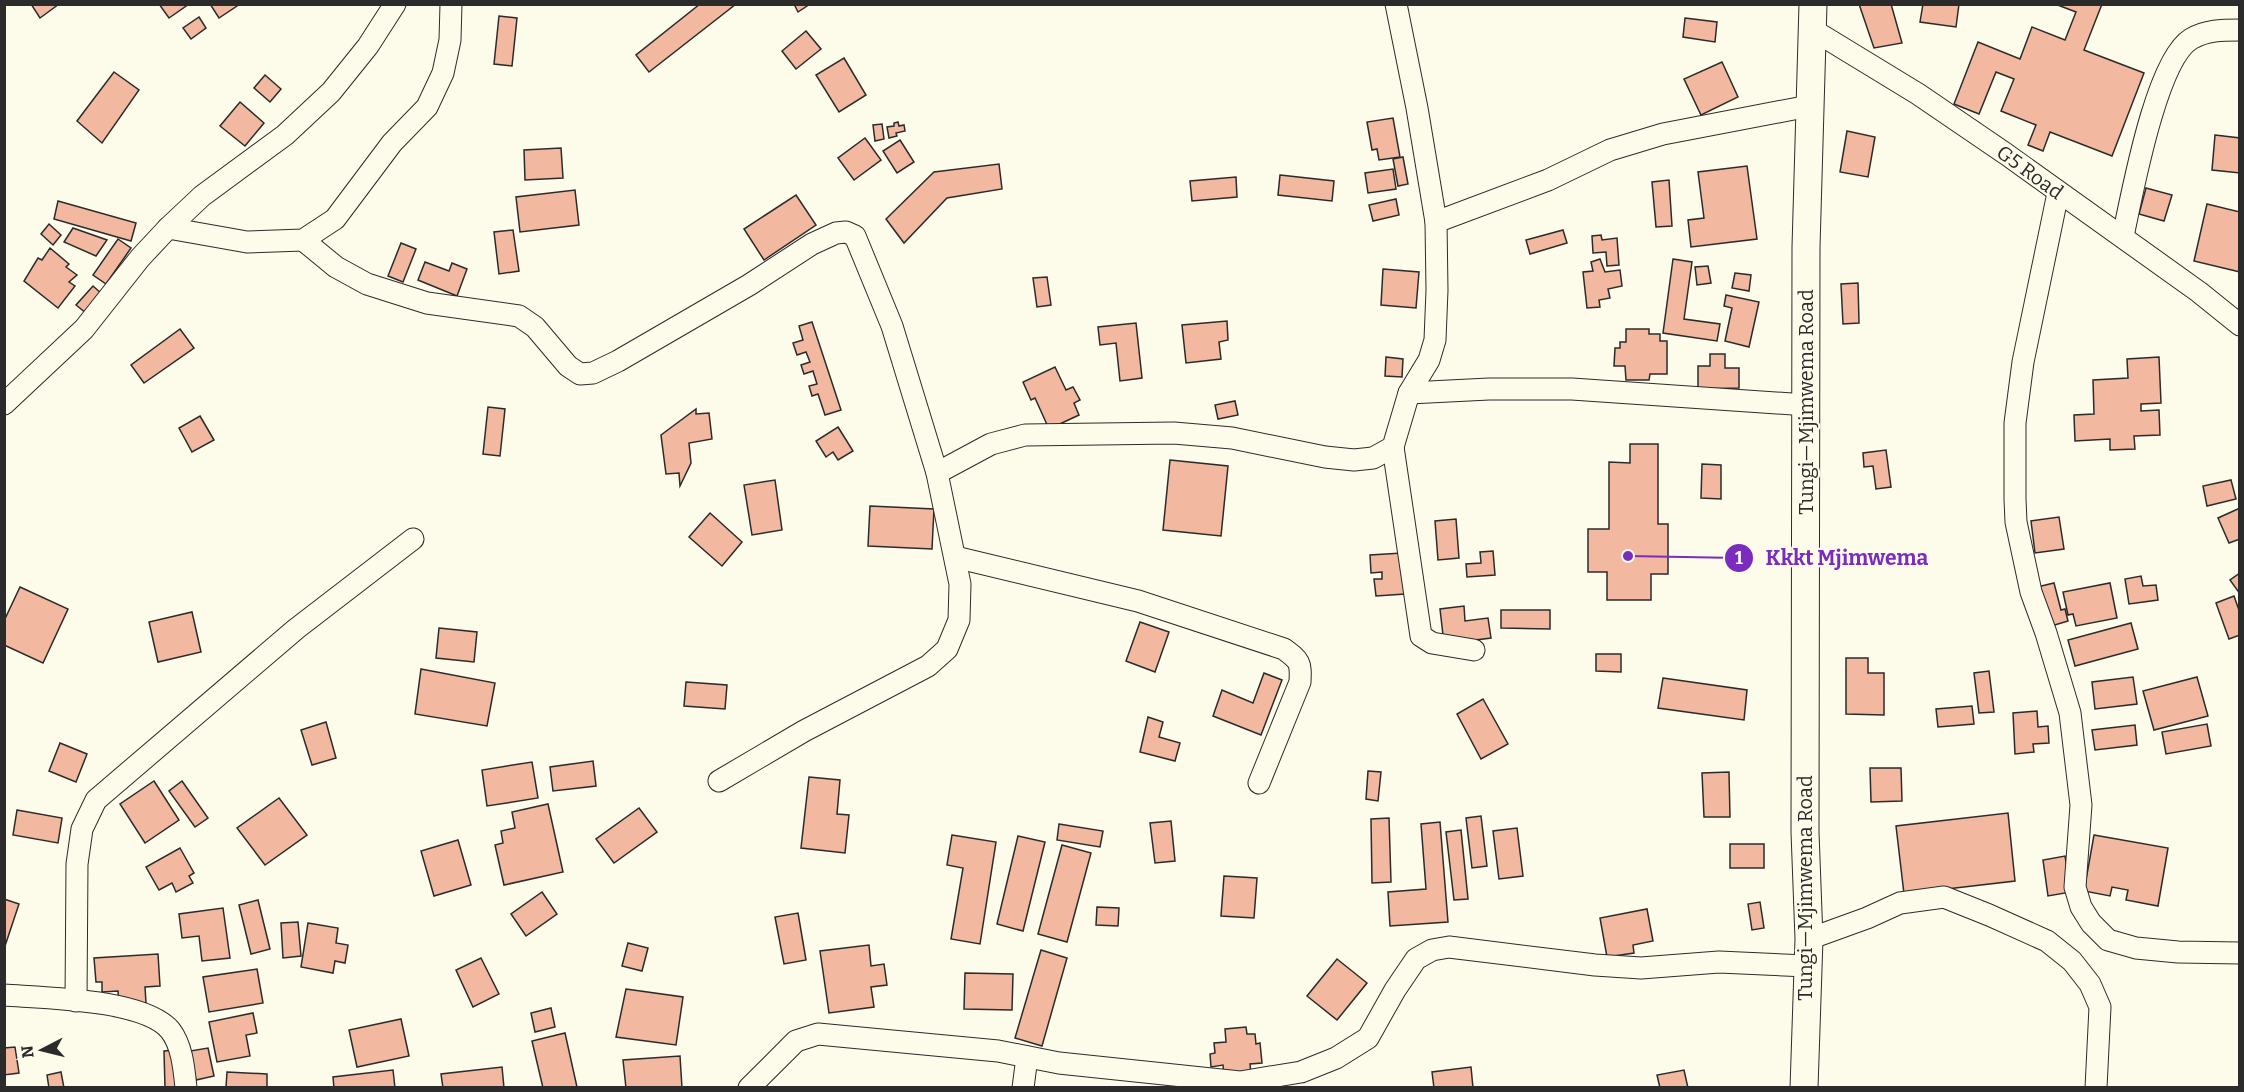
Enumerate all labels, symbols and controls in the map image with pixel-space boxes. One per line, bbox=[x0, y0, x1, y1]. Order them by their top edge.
street label: G5 Road bbox=[1992, 140, 2068, 204]
street label: Tungi—Mjimwema Road bbox=[1794, 289, 1819, 515]
callout: Kkkt Mjimwema bbox=[1724, 538, 1940, 577]
text: Kkkt Mjimwema bbox=[1766, 545, 1929, 571]
text: 1 bbox=[1735, 547, 1743, 569]
street label: Tungi—Mjimwema Road bbox=[1793, 775, 1818, 1001]
north arrow bbox=[12, 1020, 72, 1080]
text: N bbox=[17, 1044, 38, 1059]

